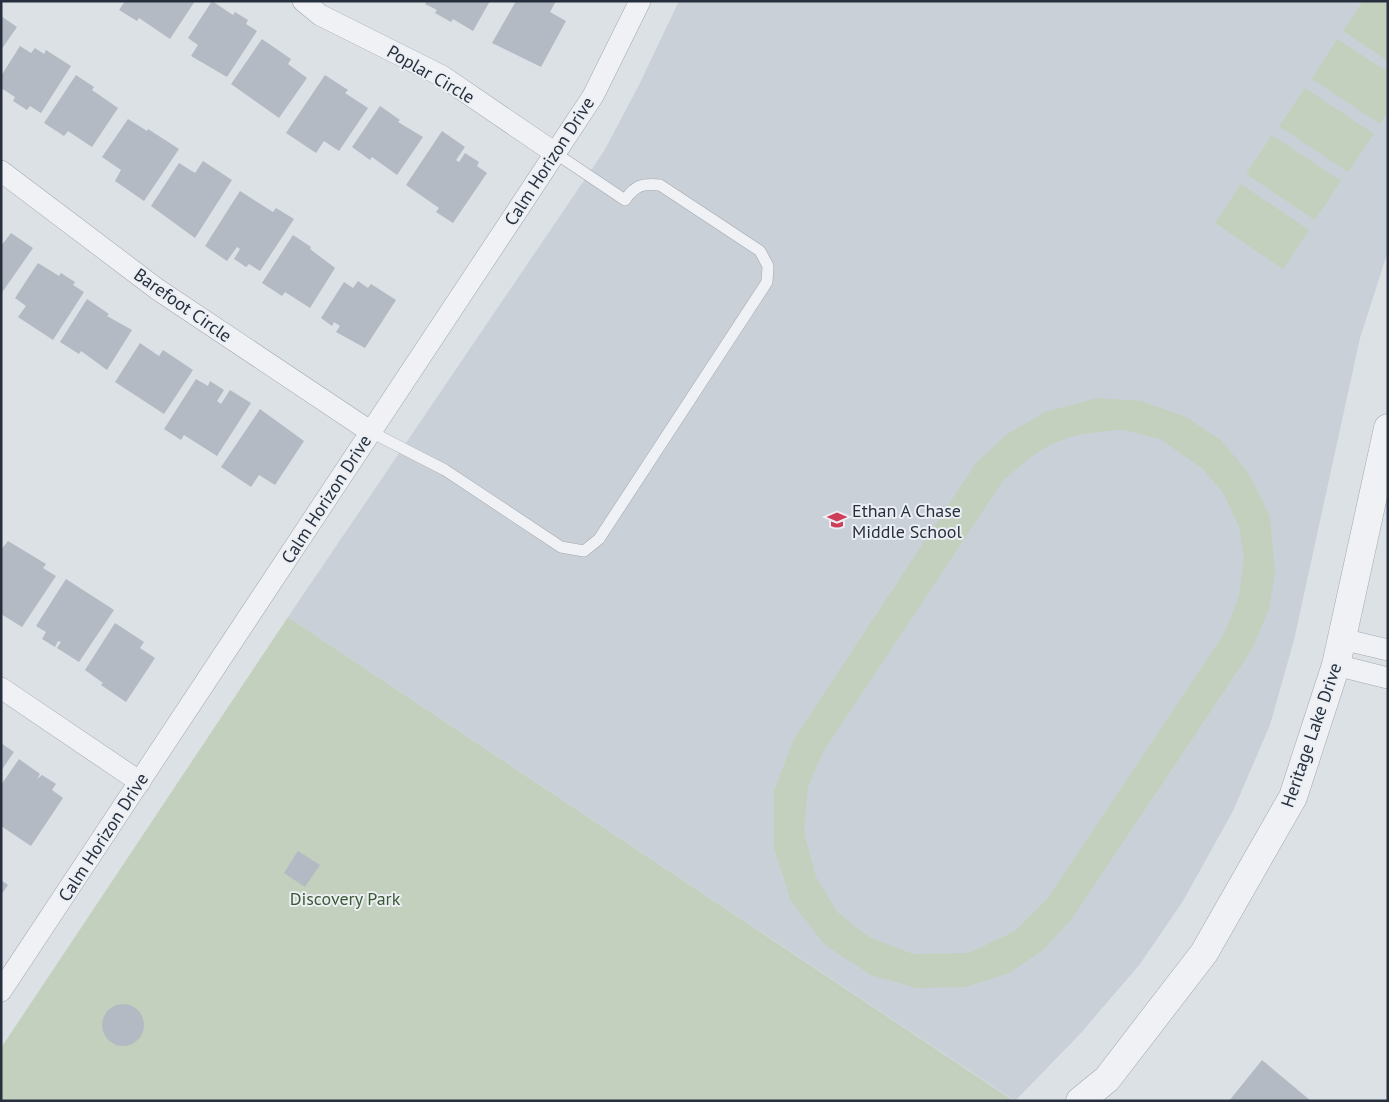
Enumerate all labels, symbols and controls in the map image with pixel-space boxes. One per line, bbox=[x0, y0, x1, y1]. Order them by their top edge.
street label: Poplar Circle bbox=[383, 40, 479, 108]
street label: Calm Horizon Drive bbox=[499, 92, 599, 230]
street label: Barefoot Circle bbox=[130, 263, 236, 347]
street label: Calm Horizon Drive bbox=[276, 430, 376, 568]
place label: Ethan A Chase Middle School bbox=[852, 499, 962, 543]
school or university icon: Ethan A Chase Middle School bbox=[826, 509, 848, 531]
street label: Heritage Lake Drive bbox=[1275, 660, 1347, 810]
street label: Calm Horizon Drive bbox=[53, 768, 153, 906]
park label: Discovery Park bbox=[290, 887, 401, 910]

